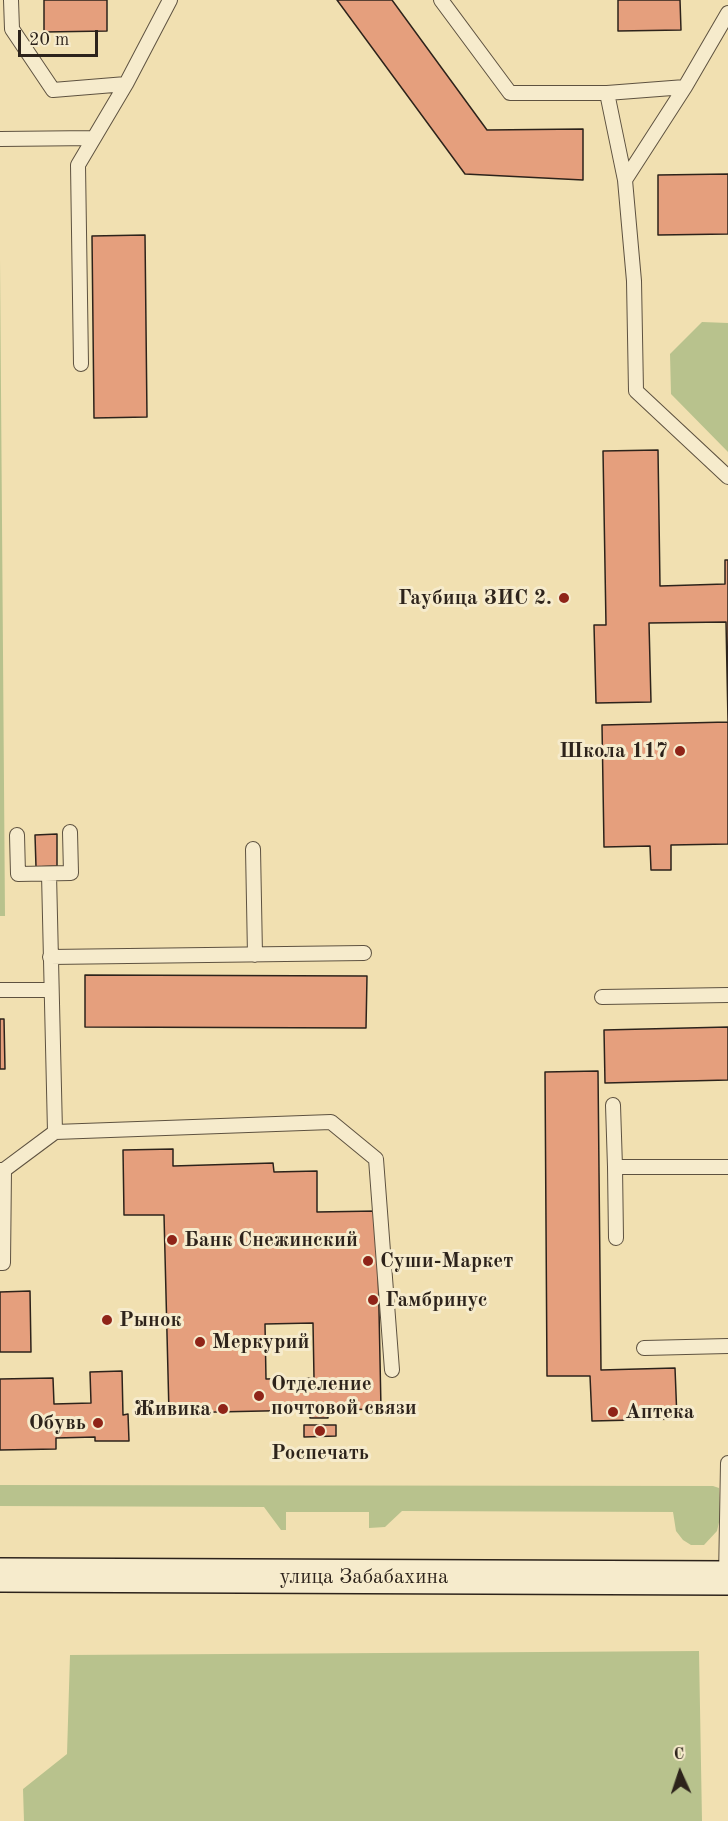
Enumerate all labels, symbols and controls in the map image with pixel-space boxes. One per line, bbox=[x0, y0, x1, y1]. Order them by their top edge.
scale bar bbox=[21, 18, 100, 56]
text: 20 m bbox=[29, 31, 69, 49]
place label: Гаубица ЗИС 2. bbox=[398, 585, 552, 611]
marker: Гаубица ЗИС 2. bbox=[557, 591, 571, 605]
place label: Школа 117 bbox=[559, 738, 668, 764]
marker: Школа 117 bbox=[673, 744, 687, 758]
place label: Банк Снежинский bbox=[184, 1227, 358, 1253]
marker: Банк Снежинский bbox=[165, 1233, 179, 1247]
place label: Суши-Маркет bbox=[380, 1248, 513, 1274]
marker: Суши-Маркет bbox=[361, 1254, 375, 1268]
place label: Гамбринус bbox=[385, 1287, 488, 1313]
marker: Гамбринус bbox=[366, 1293, 380, 1307]
place label: Рынок bbox=[119, 1307, 182, 1333]
marker: Рынок bbox=[100, 1313, 114, 1327]
place label: Меркурий bbox=[212, 1329, 310, 1355]
marker: Меркурий bbox=[193, 1335, 207, 1349]
place label: Отделение почтовой связи bbox=[271, 1371, 417, 1421]
marker: Отделение почтовой связи bbox=[252, 1389, 266, 1403]
place label: Живика bbox=[134, 1396, 211, 1422]
place label: Аптека bbox=[625, 1399, 695, 1425]
marker: Живика bbox=[216, 1402, 230, 1416]
marker: Аптека bbox=[606, 1405, 620, 1419]
place label: Обувь bbox=[29, 1410, 86, 1436]
marker: Обувь bbox=[91, 1416, 105, 1430]
marker: Роспечать bbox=[313, 1424, 327, 1438]
place label: Роспечать bbox=[271, 1440, 369, 1466]
street label: улица Забабахина bbox=[280, 1564, 448, 1590]
north arrow bbox=[650, 1743, 710, 1803]
text: С bbox=[673, 1747, 685, 1763]

